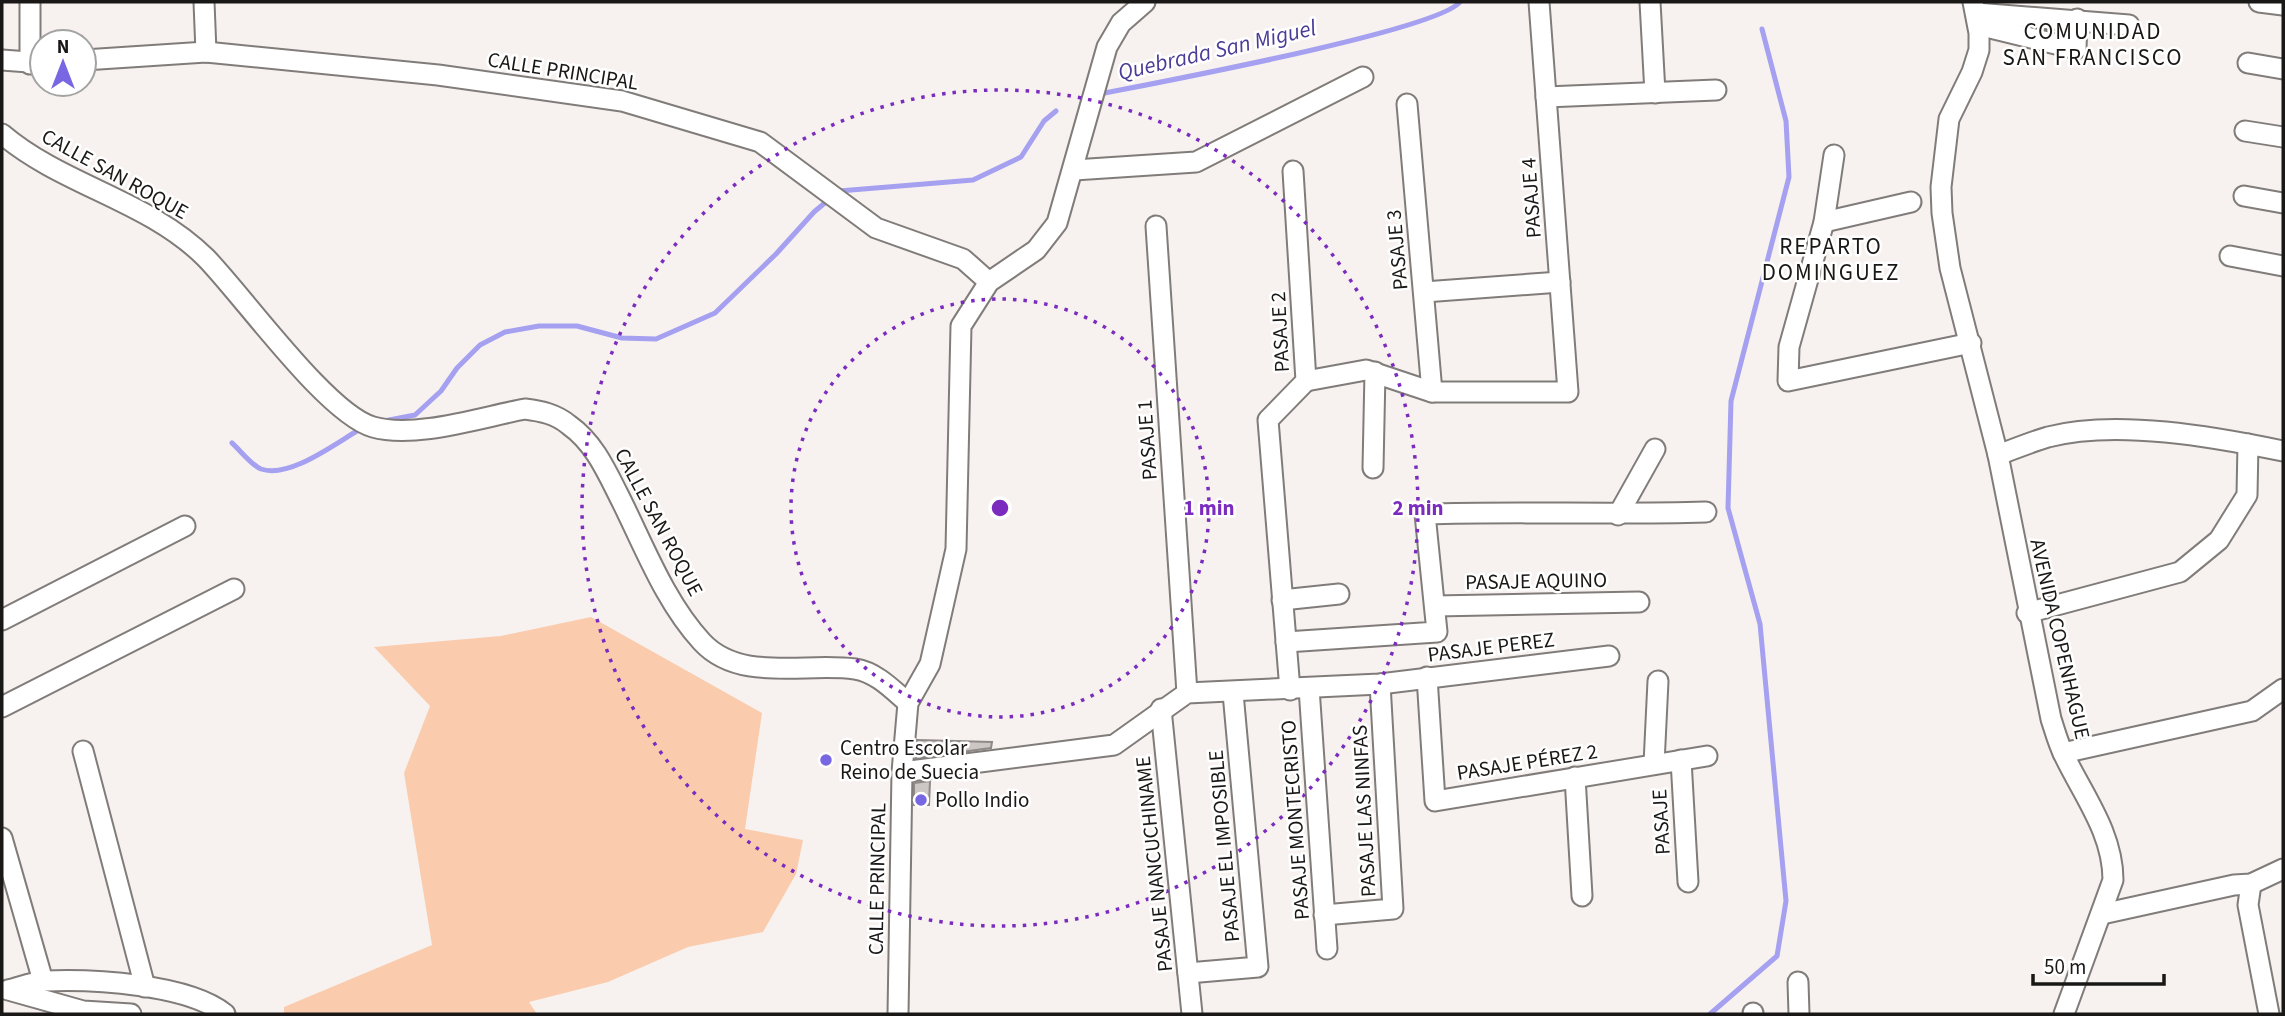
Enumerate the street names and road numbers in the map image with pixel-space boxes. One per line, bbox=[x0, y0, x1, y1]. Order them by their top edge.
street label: CALLE PRINCIPAL bbox=[486, 44, 640, 98]
street label: CALLE SAN ROQUE bbox=[36, 121, 194, 227]
street label: PASAJE 4 bbox=[1513, 157, 1549, 239]
street label: PASAJE 3 bbox=[1379, 208, 1415, 292]
street label: PASAJE 2 bbox=[1263, 291, 1297, 373]
street label: PASAJE 1 bbox=[1129, 399, 1165, 481]
street label: CALLE SAN ROQUE bbox=[607, 443, 711, 601]
street label: AVENIDA COPENHAGUE bbox=[2022, 536, 2098, 742]
street label: PASAJE AQUINO bbox=[1465, 565, 1607, 597]
street label: PASAJE PEREZ bbox=[1426, 624, 1556, 670]
street label: PASAJE MONTECRISTO bbox=[1273, 719, 1317, 921]
street label: PASAJE LAS NINFAS bbox=[1345, 724, 1383, 898]
street label: PASAJE PÉREZ 2 bbox=[1454, 736, 1600, 788]
street label: PASAJE EL IMPOSIBLE bbox=[1201, 749, 1247, 943]
street label: PASAJE NANCUCHINAME bbox=[1128, 755, 1180, 973]
street label: PASAJE bbox=[1644, 788, 1678, 856]
street label: CALLE PRINCIPAL bbox=[861, 803, 893, 955]

